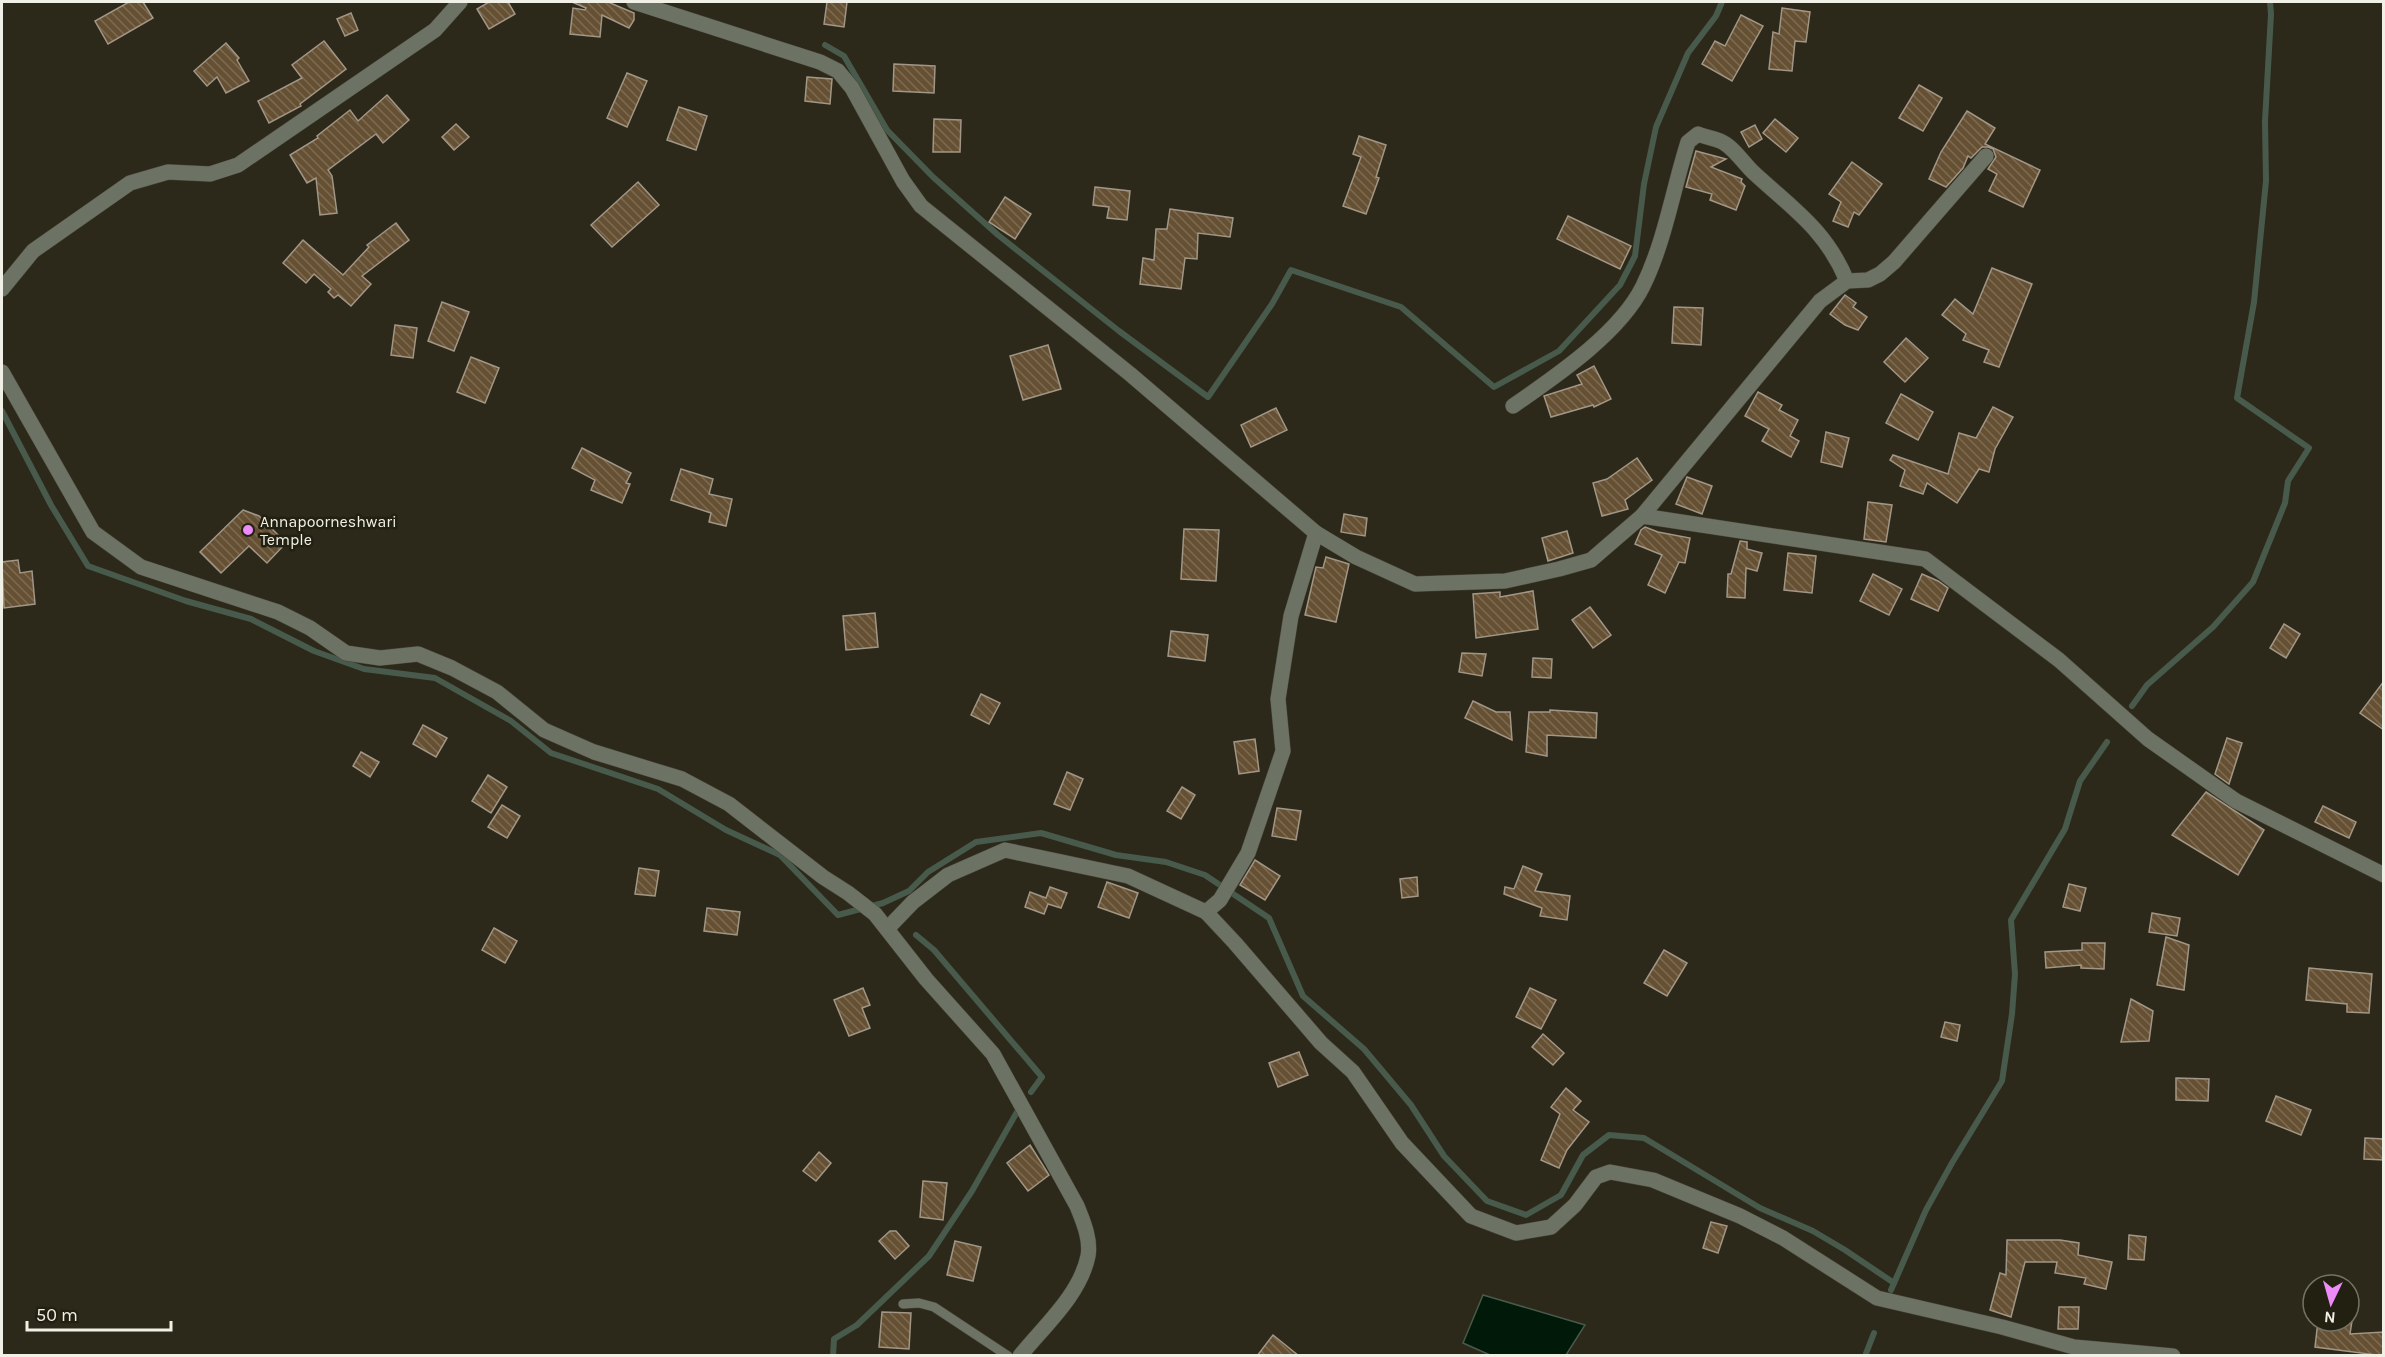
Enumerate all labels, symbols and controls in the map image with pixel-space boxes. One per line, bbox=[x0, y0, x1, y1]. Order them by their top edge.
place label: Annapoorneshwari Temple bbox=[260, 512, 397, 549]
marker: Annapoorneshwari Temple bbox=[241, 523, 255, 537]
north arrow bbox=[2301, 1273, 2361, 1333]
scale bar bbox=[27, 1294, 171, 1332]
text: 50 m bbox=[36, 1304, 78, 1326]
text: N bbox=[2323, 1307, 2336, 1327]

